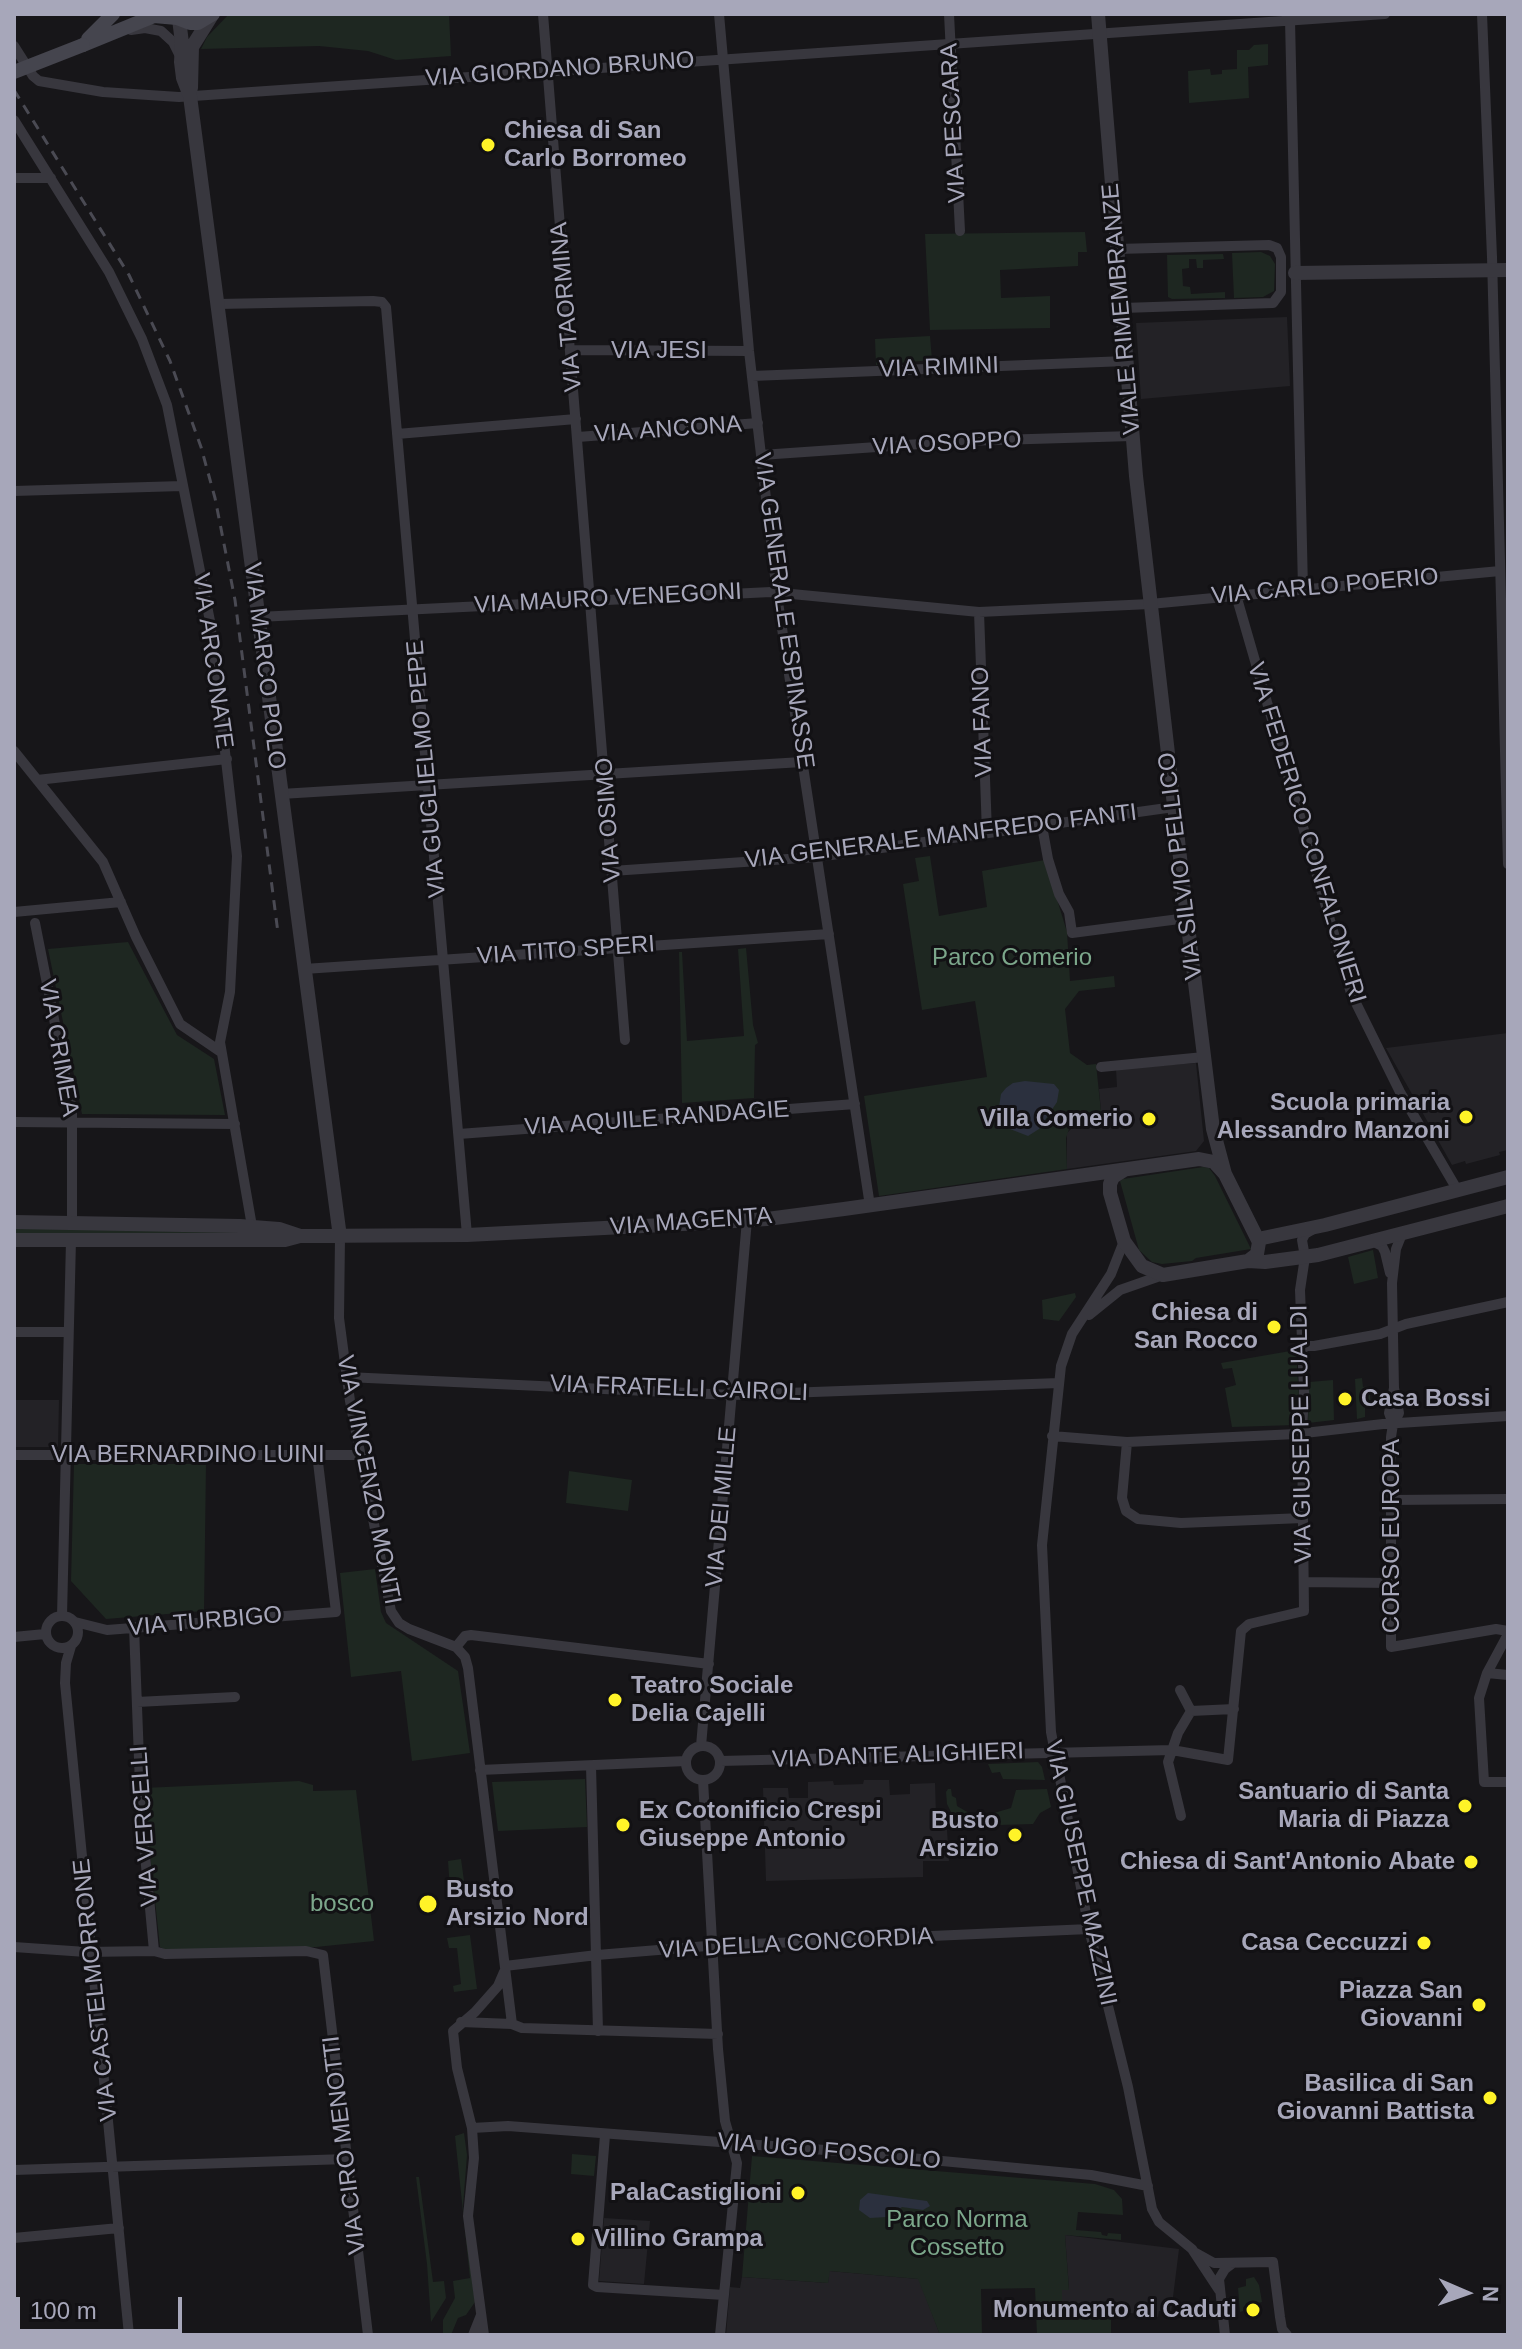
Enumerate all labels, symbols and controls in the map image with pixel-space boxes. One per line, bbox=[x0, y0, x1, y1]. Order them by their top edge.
street label: VIA PESCARA bbox=[935, 42, 973, 204]
street label: VIA GIORDANO BRUNO bbox=[425, 46, 695, 94]
place label: Chiesa di San Carlo Borromeo bbox=[504, 117, 687, 173]
marker: Chiesa di San Carlo Borromeo bbox=[479, 136, 497, 154]
street label: VIALE RIMEMBRANZE bbox=[1097, 182, 1147, 436]
street label: VIA TAORMINA bbox=[545, 221, 589, 393]
street label: VIA JESI bbox=[611, 337, 707, 365]
street label: VIA RIMINI bbox=[879, 352, 999, 384]
street label: VIA ANCONA bbox=[593, 410, 743, 450]
street label: VIA OSOPPO bbox=[872, 426, 1022, 462]
street label: VIA GENERALE ESPINASSE bbox=[747, 451, 819, 771]
street label: VIA MARCO POLO bbox=[237, 561, 291, 771]
street label: VIA CARLO POERIO bbox=[1210, 563, 1440, 611]
street label: VIA ARCONATE bbox=[185, 571, 239, 751]
street label: VIA MAURO VENEGONI bbox=[473, 578, 743, 620]
street label: VIA GUGLIELMO PEPE bbox=[401, 639, 453, 899]
street label: VIA FEDERICO CONFALONIERI bbox=[1240, 659, 1372, 1007]
street label: VIA FANO bbox=[967, 666, 999, 778]
street label: VIA SILVIO PELLICO bbox=[1153, 751, 1209, 981]
street label: VIA OSIMO bbox=[590, 756, 628, 884]
street label: VIA GENERALE MANFREDO FANTI bbox=[743, 799, 1139, 875]
street label: VIA TITO SPERI bbox=[476, 930, 656, 972]
park label: Parco Comerio bbox=[932, 944, 1092, 972]
street label: VIA CRIMEA bbox=[32, 977, 84, 1119]
place label: Scuola primaria Alessandro Manzoni bbox=[1217, 1089, 1450, 1145]
street label: VIA AQUILE RANDAGIE bbox=[524, 1095, 790, 1143]
place label: Villa Comerio bbox=[980, 1105, 1133, 1133]
marker: Scuola primaria Alessandro Manzoni bbox=[1457, 1108, 1475, 1126]
marker: Villa Comerio bbox=[1140, 1110, 1158, 1128]
street label: VIA MAGENTA bbox=[609, 1202, 773, 1242]
place label: Chiesa di San Rocco bbox=[1134, 1299, 1258, 1355]
street label: VIA GIUSEPPE LUALDI bbox=[1285, 1304, 1319, 1564]
marker: Chiesa di San Rocco bbox=[1265, 1318, 1283, 1336]
street label: VIA VINCENZO MONTI bbox=[330, 1353, 406, 1607]
street label: VIA FRATELLI CAIROLI bbox=[549, 1370, 809, 1408]
place label: Casa Bossi bbox=[1361, 1385, 1490, 1413]
marker: Casa Bossi bbox=[1336, 1390, 1354, 1408]
street label: VIA DEI MILLE bbox=[701, 1425, 743, 1589]
street label: CORSO EUROPA bbox=[1378, 1439, 1406, 1633]
street label: VIA BERNARDINO LUINI bbox=[51, 1441, 325, 1469]
street label: VIA TURBIGO bbox=[127, 1601, 283, 1643]
place label: Teatro Sociale Delia Cajelli bbox=[631, 1672, 793, 1728]
marker: Teatro Sociale Delia Cajelli bbox=[606, 1691, 624, 1709]
street label: VIA DANTE ALIGHIERI bbox=[772, 1737, 1024, 1775]
street label: VIA GIUSEPPE MAZZINI bbox=[1038, 1738, 1122, 2008]
street label: VIA VERCELLI bbox=[125, 1744, 165, 1908]
place label: Santuario di Santa Maria di Piazza bbox=[1238, 1778, 1449, 1834]
place label: Ex Cotonificio Crespi Giuseppe Antonio bbox=[639, 1797, 882, 1853]
marker: Santuario di Santa Maria di Piazza bbox=[1456, 1797, 1474, 1815]
place label: Busto Arsizio bbox=[919, 1807, 999, 1863]
marker: Ex Cotonificio Crespi Giuseppe Antonio bbox=[614, 1816, 632, 1834]
marker: Busto Arsizio bbox=[1006, 1826, 1024, 1844]
place label: Chiesa di Sant'Antonio Abate bbox=[1120, 1848, 1455, 1876]
marker: Chiesa di Sant'Antonio Abate bbox=[1462, 1853, 1480, 1871]
street label: VIA CASTELMORRONE bbox=[68, 1857, 124, 2123]
place label: Busto Arsizio Nord bbox=[446, 1876, 589, 1932]
park label: bosco bbox=[310, 1890, 374, 1918]
marker: Busto Arsizio Nord bbox=[417, 1893, 439, 1915]
street label: VIA DELLA CONCORDIA bbox=[658, 1922, 934, 1966]
place label: Casa Ceccuzzi bbox=[1241, 1929, 1408, 1957]
marker: Casa Ceccuzzi bbox=[1415, 1934, 1433, 1952]
place label: Piazza San Giovanni bbox=[1339, 1977, 1463, 2033]
marker: Piazza San Giovanni bbox=[1470, 1996, 1488, 2014]
street label: VIA CIRO MENOTTI bbox=[317, 2034, 373, 2256]
place label: Basilica di San Giovanni Battista bbox=[1277, 2070, 1474, 2126]
marker: Basilica di San Giovanni Battista bbox=[1481, 2089, 1499, 2107]
street label: VIA UGO FOSCOLO bbox=[716, 2128, 942, 2176]
place label: PalaCastiglioni bbox=[610, 2179, 782, 2207]
marker: PalaCastiglioni bbox=[789, 2184, 807, 2202]
park label: Parco Norma Cossetto bbox=[886, 2206, 1028, 2262]
place label: Villino Grampa bbox=[594, 2225, 763, 2253]
marker: Villino Grampa bbox=[569, 2230, 587, 2248]
north arrow bbox=[1426, 2253, 1506, 2333]
scale bar bbox=[20, 2281, 186, 2331]
text: N bbox=[1478, 2285, 1503, 2302]
place label: Monumento ai Caduti bbox=[993, 2296, 1237, 2324]
text: 100 m bbox=[30, 2297, 97, 2324]
marker: Monumento ai Caduti bbox=[1244, 2301, 1262, 2319]

